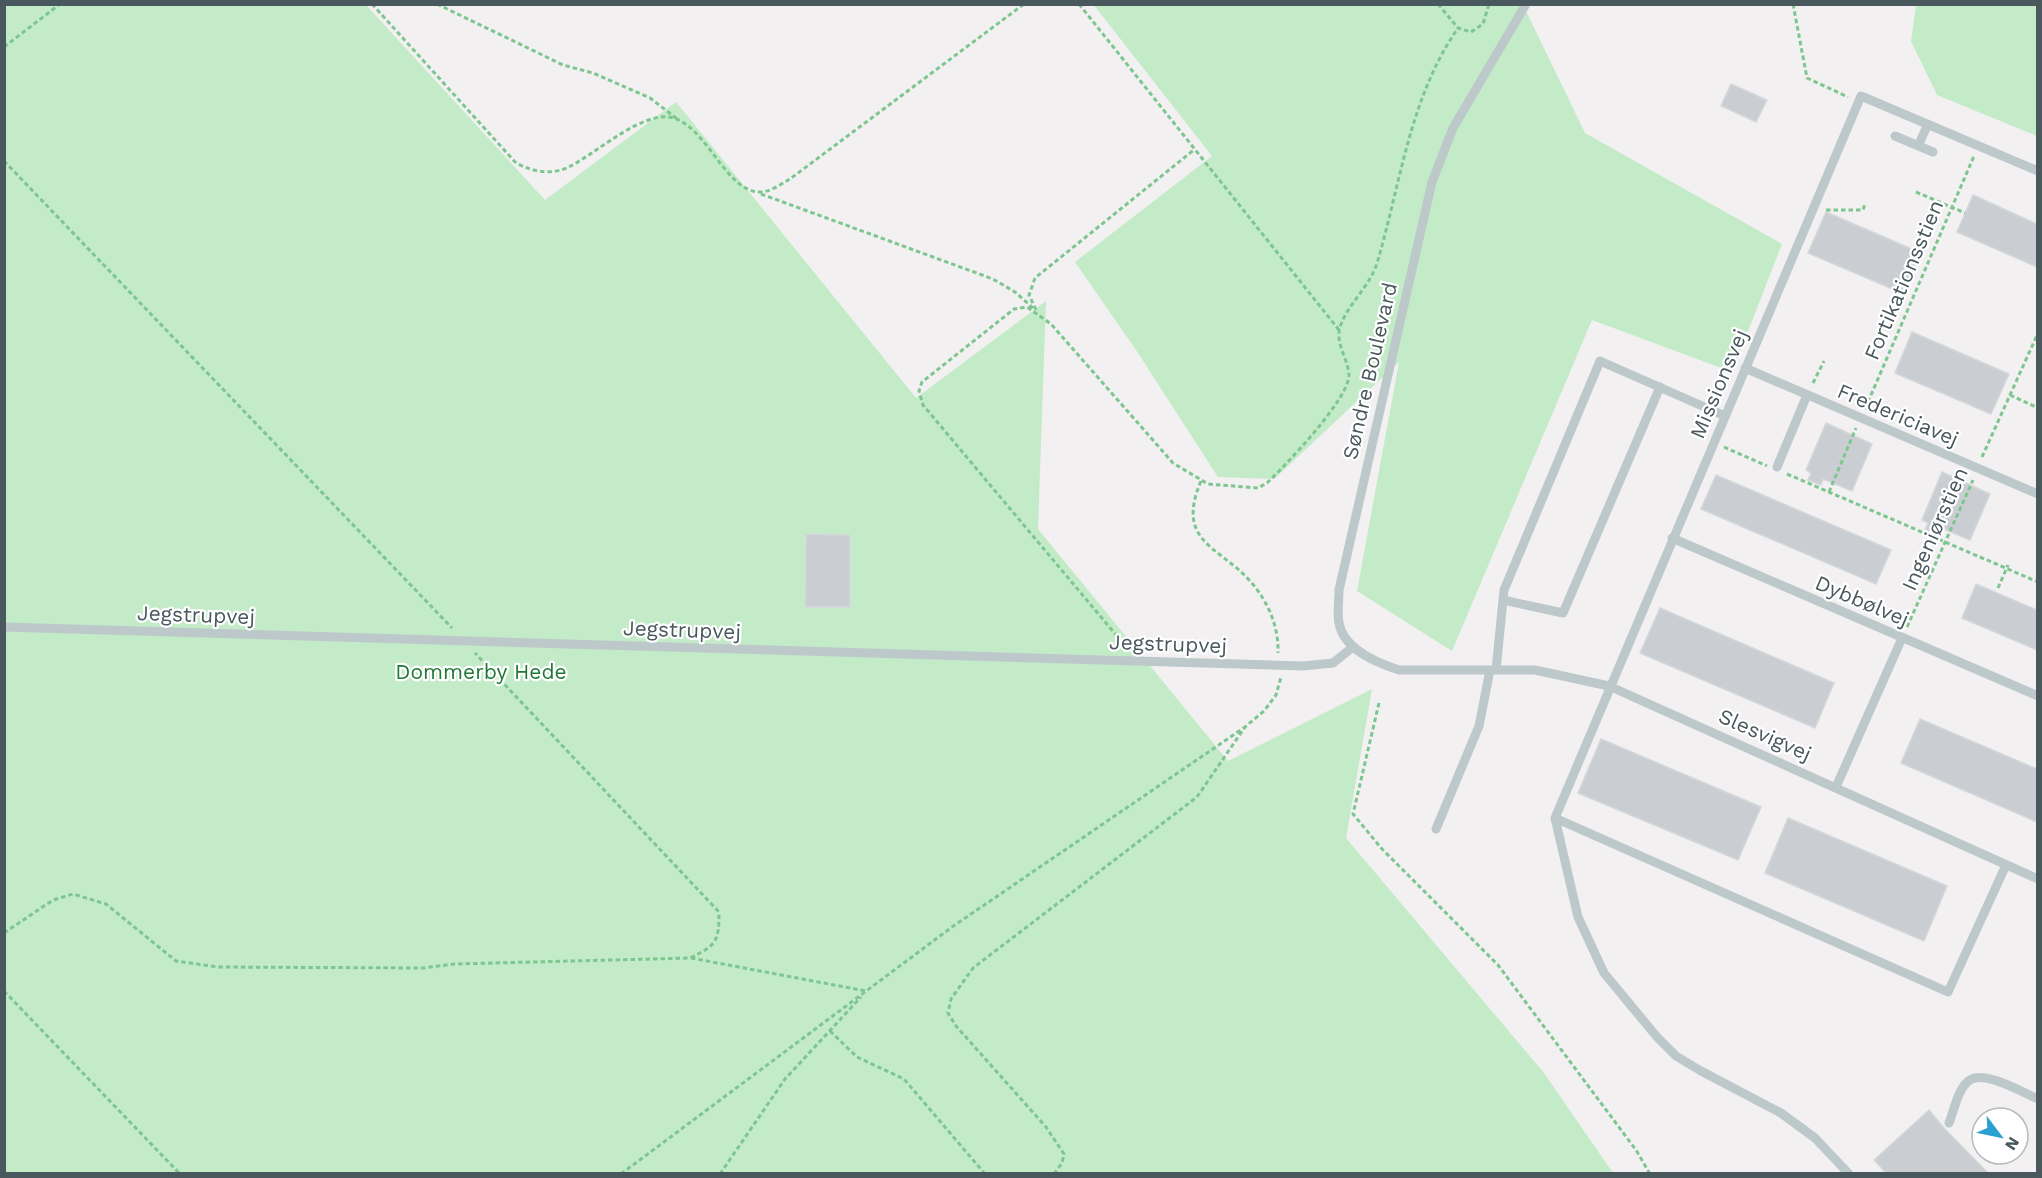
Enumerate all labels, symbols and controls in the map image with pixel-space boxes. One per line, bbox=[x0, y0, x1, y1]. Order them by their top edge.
street label: Fortikationsstien bbox=[1859, 196, 1949, 364]
street label: Søndre Boulevard bbox=[1337, 280, 1402, 462]
street label: Missionsvej bbox=[1684, 325, 1753, 442]
street label: Fredericiavej bbox=[1834, 378, 1963, 451]
street label: Ingeniørstien bbox=[1896, 463, 1973, 594]
street label: Dybbølvej bbox=[1812, 570, 1913, 631]
street label: Jegstrupvej bbox=[137, 600, 256, 629]
street label: Jegstrupvej bbox=[623, 615, 742, 644]
street label: Jegstrupvej bbox=[1109, 629, 1228, 658]
park label: Dommerby Hede bbox=[395, 659, 567, 684]
street label: Slesvigvej bbox=[1715, 703, 1816, 766]
north arrow bbox=[1970, 1106, 2030, 1166]
text: N bbox=[2001, 1134, 2023, 1154]

